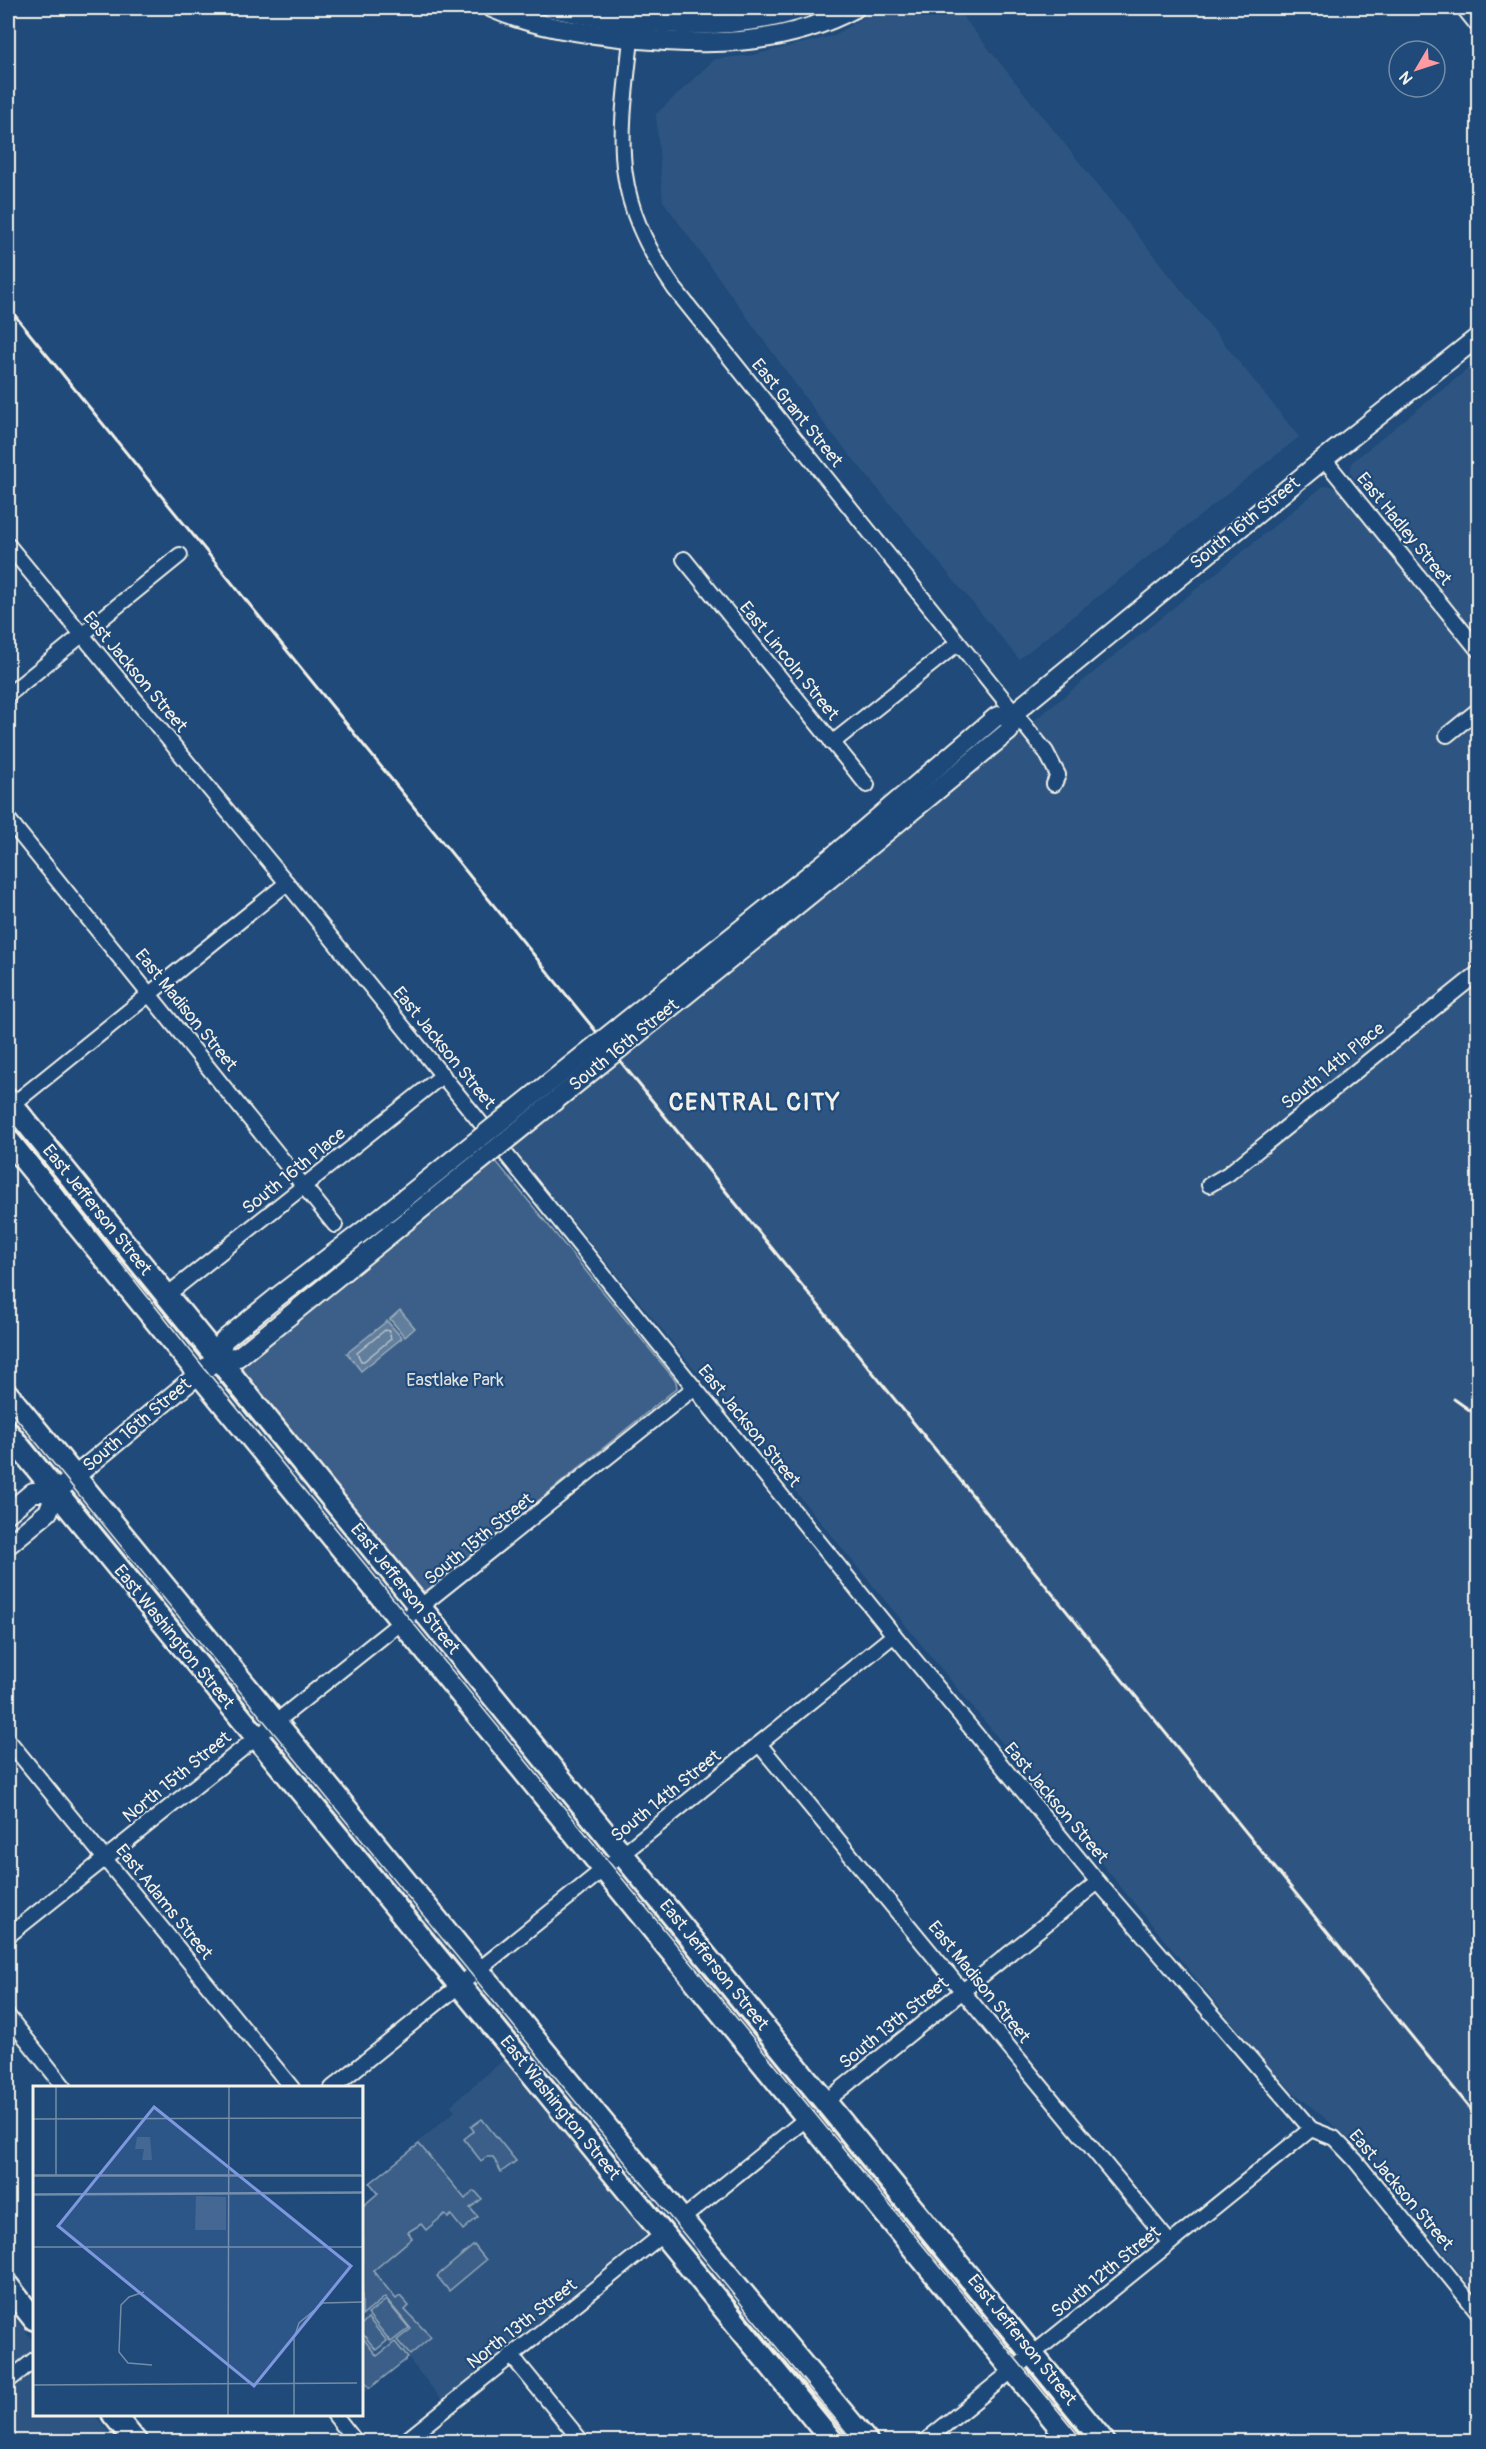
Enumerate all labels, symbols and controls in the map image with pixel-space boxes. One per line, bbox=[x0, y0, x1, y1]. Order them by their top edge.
north arrow bbox=[1387, 39, 1447, 99]
text: N bbox=[1395, 67, 1417, 88]
street label: East Grant Street bbox=[746, 354, 848, 473]
street label: East Hadley Street bbox=[1351, 468, 1457, 591]
street label: South 16th Street bbox=[1185, 471, 1305, 574]
street label: East Lincoln Street bbox=[734, 597, 844, 726]
street label: East Jackson Street bbox=[78, 607, 193, 738]
street label: East Madison Street bbox=[130, 944, 243, 1076]
street label: East Jackson Street bbox=[388, 982, 501, 1114]
street label: South 16th Street bbox=[564, 993, 684, 1096]
street label: South 14th Place bbox=[1277, 1017, 1389, 1115]
district label: CENTRAL CITY bbox=[669, 1088, 841, 1117]
street label: South 16th Place bbox=[238, 1122, 351, 1220]
street label: East Jefferson Street bbox=[37, 1140, 157, 1281]
street label: East Jackson Street bbox=[693, 1360, 806, 1492]
park label: Eastlake Park bbox=[406, 1369, 504, 1392]
street label: South 16th Street bbox=[78, 1372, 197, 1477]
street label: South 15th Street bbox=[420, 1487, 539, 1590]
street label: East Jefferson Street bbox=[345, 1519, 465, 1660]
street label: East Washington Street bbox=[109, 1560, 240, 1714]
street label: North 15th Street bbox=[118, 1726, 237, 1828]
street label: East Jackson Street bbox=[999, 1738, 1114, 1869]
street label: South 14th Street bbox=[606, 1744, 726, 1847]
street label: East Adams Street bbox=[110, 1839, 218, 1965]
street label: East Jefferson Street bbox=[654, 1895, 774, 2036]
street label: East Madison Street bbox=[923, 1916, 1036, 2048]
street label: South 13th Street bbox=[835, 1971, 954, 2074]
street label: East Washington Street bbox=[495, 2031, 626, 2185]
inset map bbox=[33, 2086, 363, 2416]
street label: East Jackson Street bbox=[1344, 2125, 1459, 2256]
street label: South 12th Street bbox=[1047, 2220, 1166, 2323]
street label: East Jefferson Street bbox=[962, 2270, 1082, 2411]
street label: North 13th Street bbox=[462, 2273, 582, 2374]

